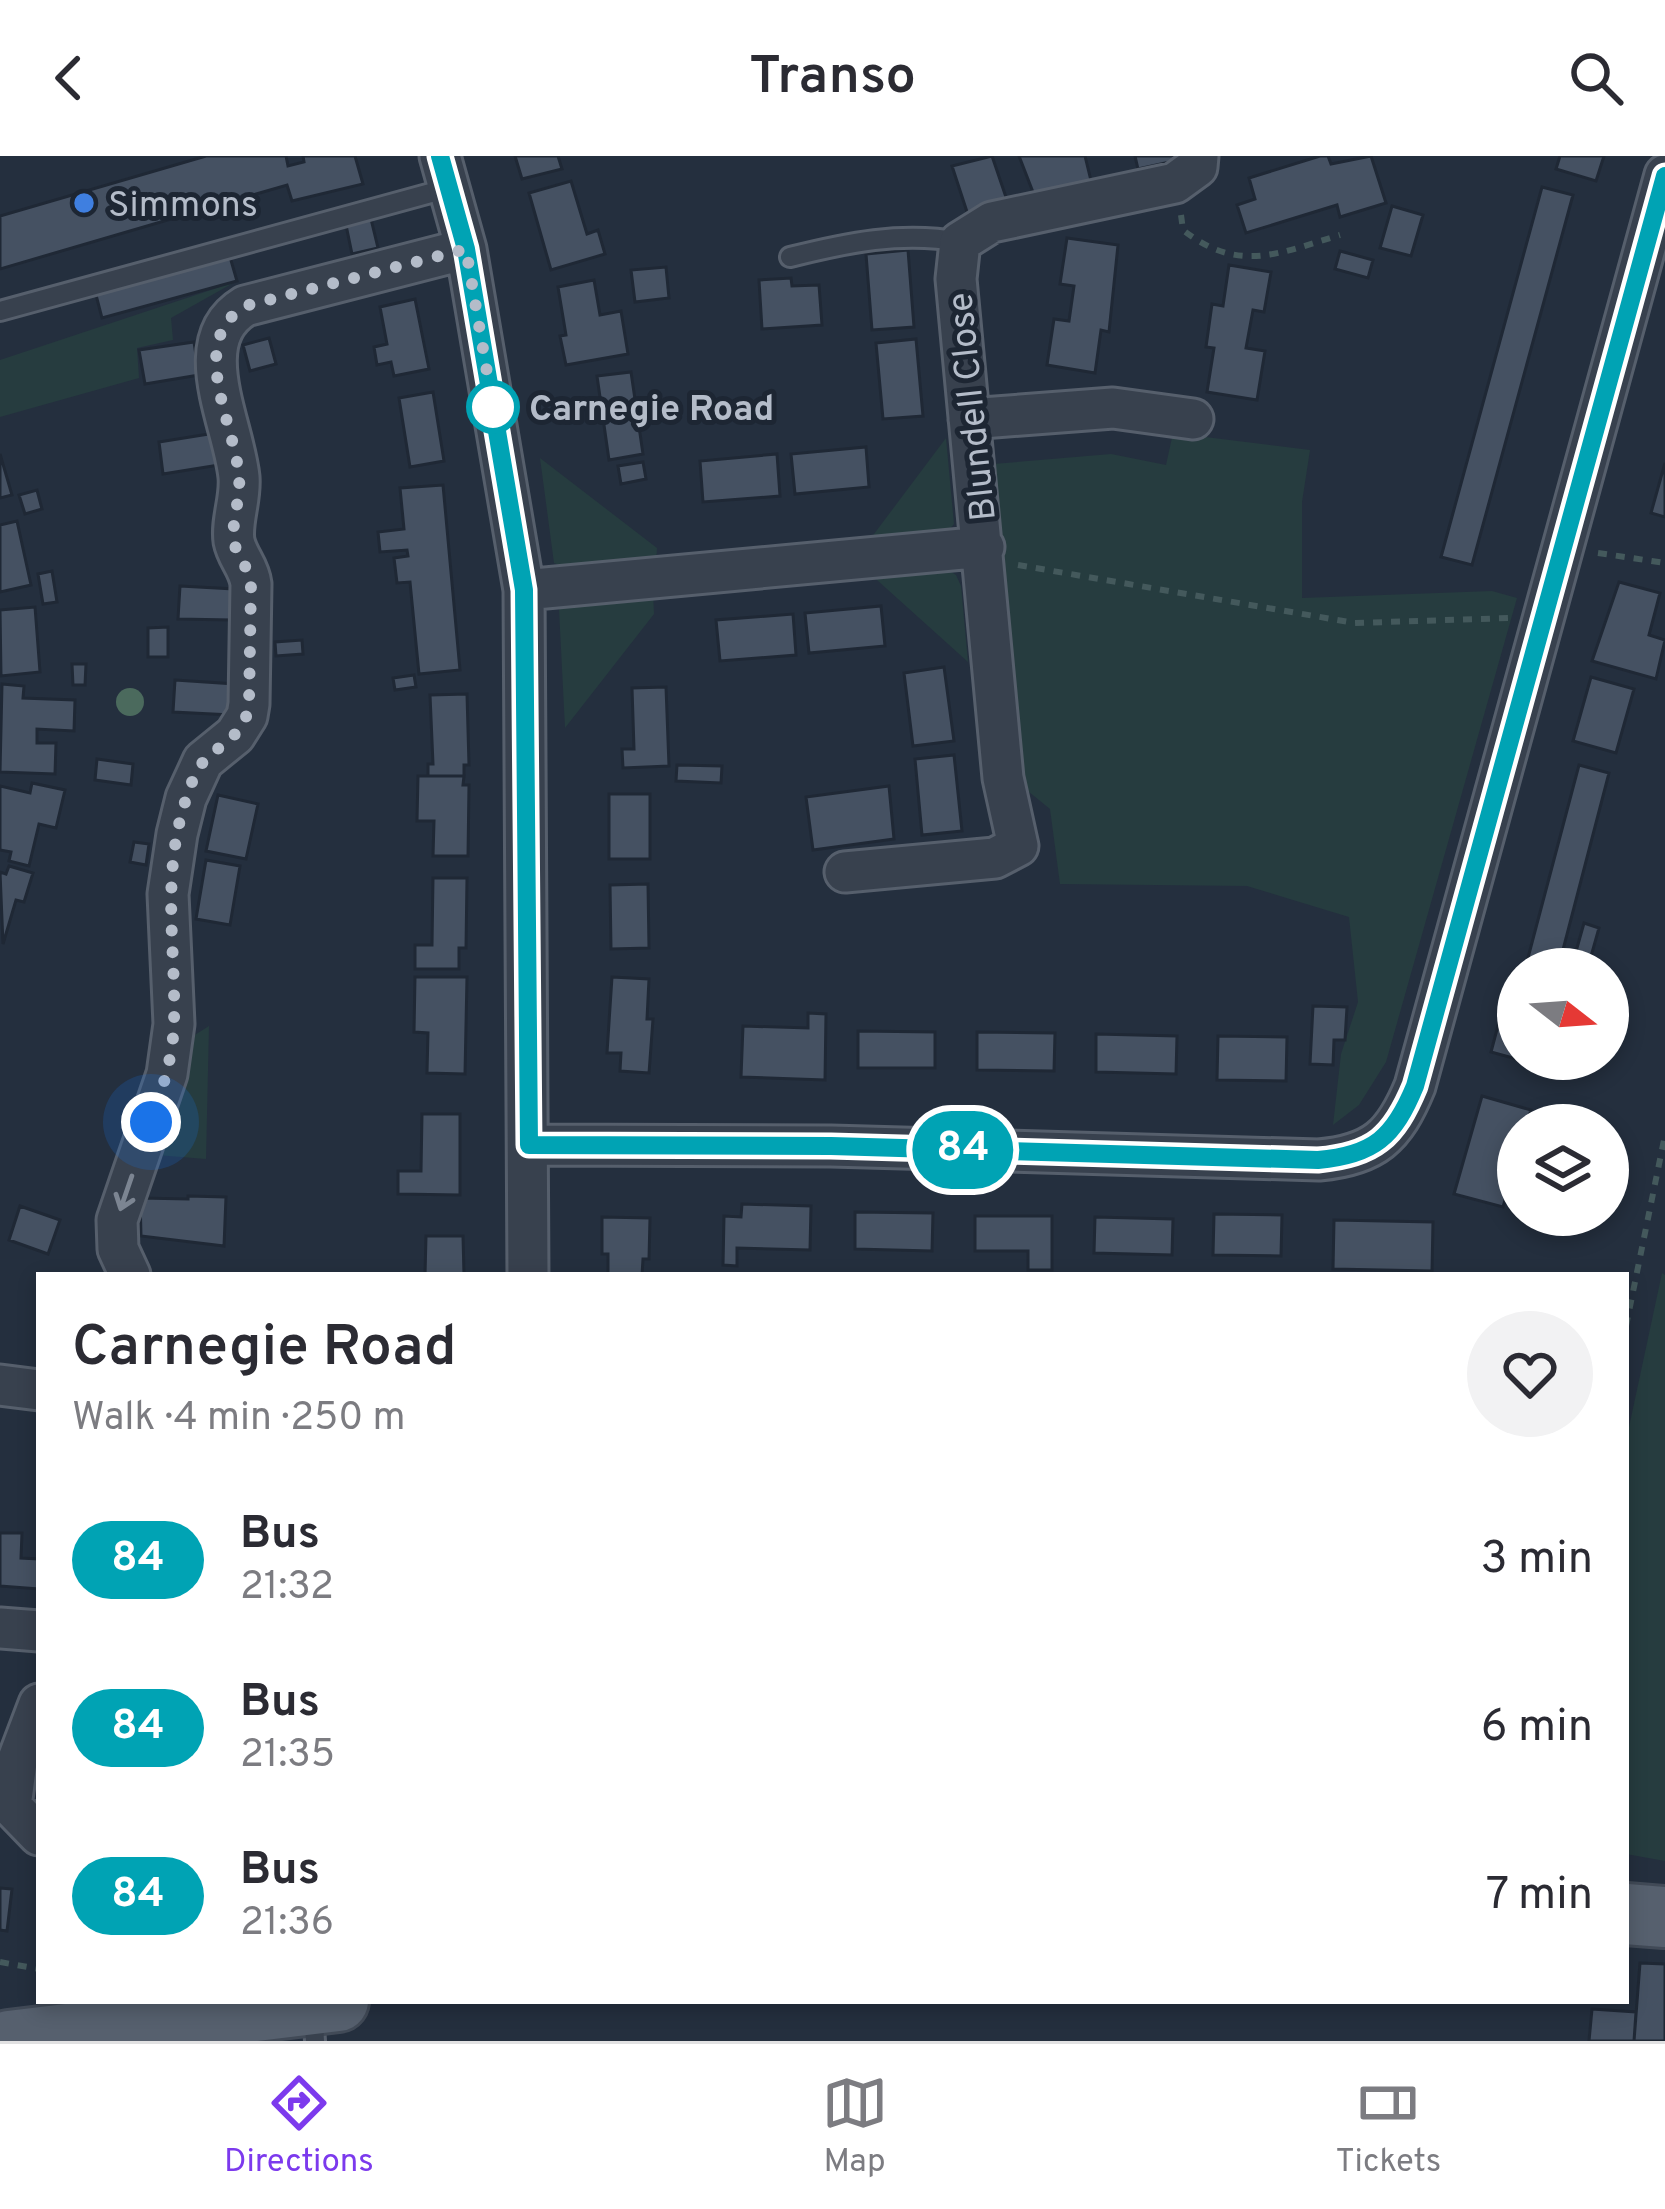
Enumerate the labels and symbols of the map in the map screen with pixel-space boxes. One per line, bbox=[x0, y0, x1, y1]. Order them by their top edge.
place label: Simmons bbox=[108, 184, 258, 230]
marker: Simmons bbox=[71, 190, 97, 216]
street label: Blundell Close bbox=[939, 290, 1009, 523]
marker: Carnegie Road bbox=[468, 382, 518, 432]
place label: Carnegie Road bbox=[529, 388, 774, 434]
north arrow bbox=[1497, 948, 1629, 1080]
your location bbox=[121, 1092, 181, 1152]
line badge: 84 bbox=[909, 1111, 1017, 1189]
one-way arrow bbox=[114, 1173, 136, 1211]

